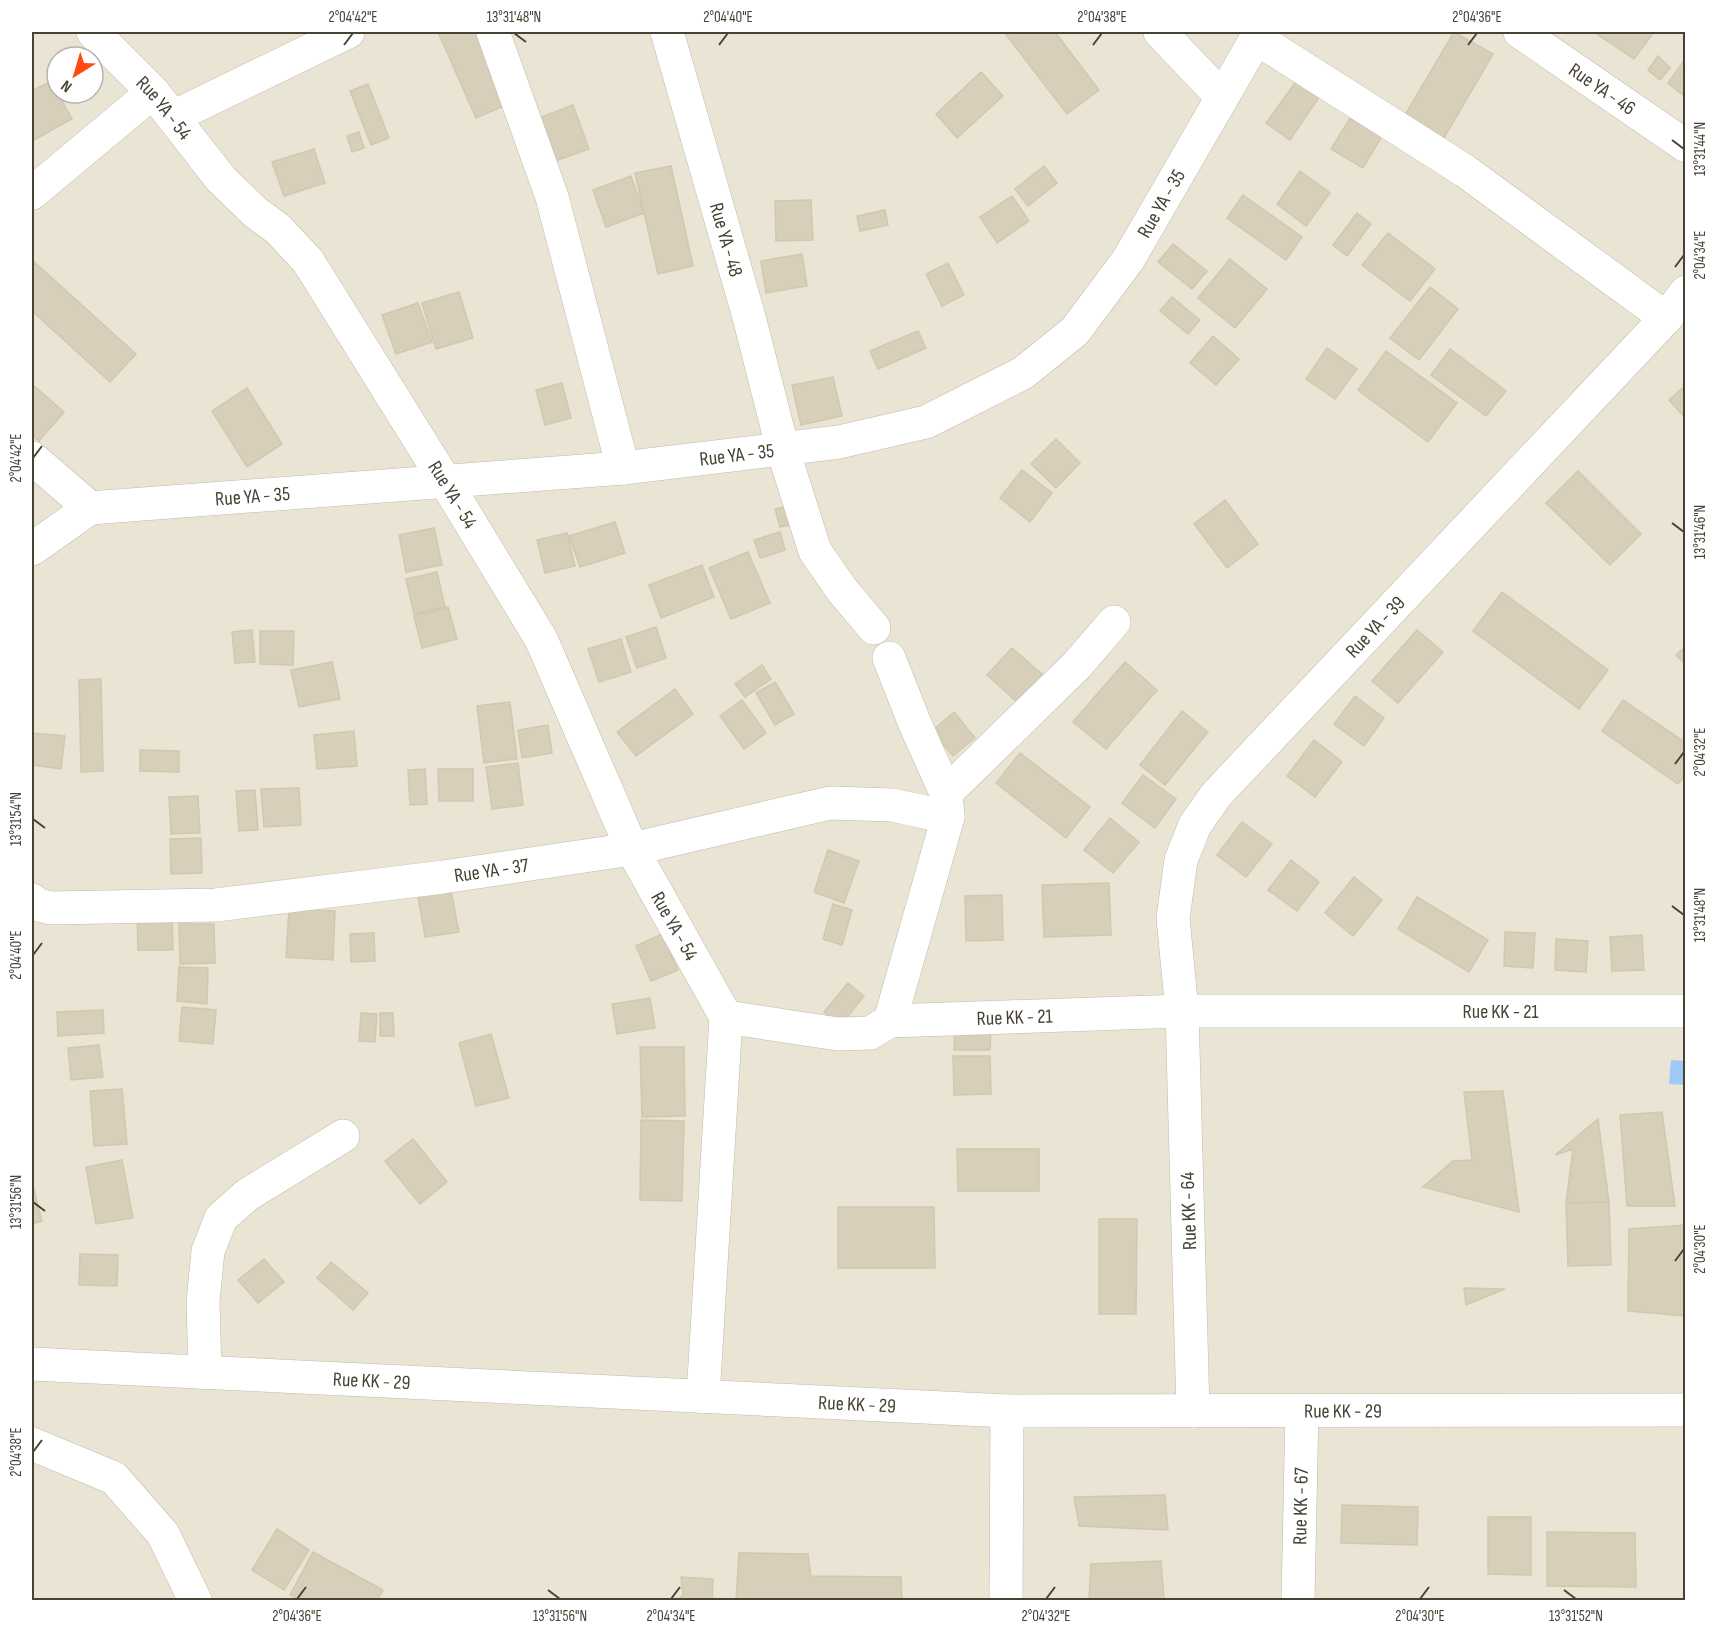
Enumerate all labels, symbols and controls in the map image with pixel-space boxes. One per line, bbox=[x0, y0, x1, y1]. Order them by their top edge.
text: 2°04'42"E bbox=[328, 8, 378, 27]
text: 13°31'48"N bbox=[487, 8, 541, 27]
text: 2°04'40"E bbox=[703, 8, 753, 27]
text: 2°04'38"E bbox=[1077, 8, 1127, 27]
text: 2°04'36"E bbox=[1452, 8, 1502, 27]
north arrow bbox=[45, 45, 105, 105]
street label: Rue YA - 46 bbox=[1564, 58, 1640, 121]
street label: Rue YA - 54 bbox=[131, 71, 197, 145]
text: N bbox=[58, 76, 76, 96]
text: 13°31'44"N bbox=[1691, 122, 1710, 176]
street label: Rue YA - 35 bbox=[1133, 165, 1191, 242]
street label: Rue YA - 48 bbox=[704, 200, 748, 280]
text: 2°04'34"E bbox=[1691, 230, 1710, 280]
text: 2°04'42"E bbox=[7, 433, 26, 483]
street label: Rue YA - 35 bbox=[698, 439, 775, 472]
street label: Rue YA - 54 bbox=[422, 457, 482, 533]
street label: Rue YA - 35 bbox=[214, 482, 291, 512]
text: 13°31'46"N bbox=[1691, 505, 1710, 559]
street label: Rue YA - 39 bbox=[1341, 591, 1410, 663]
text: 2°04'32"E bbox=[1691, 727, 1710, 777]
text: 13°31'54"N bbox=[7, 792, 26, 846]
street label: Rue YA - 37 bbox=[453, 853, 530, 888]
street label: Rue YA - 54 bbox=[645, 888, 703, 965]
text: 13°31'48"N bbox=[1691, 888, 1710, 942]
text: 2°04'40"E bbox=[7, 930, 26, 980]
street label: Rue KK - 21 bbox=[1463, 1000, 1539, 1024]
street label: Rue KK - 21 bbox=[976, 1004, 1053, 1031]
street label: Rue KK - 64 bbox=[1176, 1172, 1202, 1250]
text: 13°31'56"N bbox=[7, 1175, 26, 1229]
text: 2°04'30"E bbox=[1691, 1224, 1710, 1274]
street label: Rue KK - 29 bbox=[332, 1368, 411, 1395]
street label: Rue KK - 29 bbox=[818, 1391, 896, 1419]
street label: Rue KK - 29 bbox=[1304, 1399, 1382, 1424]
text: 2°04'38"E bbox=[7, 1427, 26, 1477]
street label: Rue KK - 67 bbox=[1288, 1467, 1314, 1545]
text: 2°04'36"E bbox=[272, 1607, 322, 1626]
text: 13°31'56"N bbox=[533, 1607, 587, 1626]
text: 2°04'34"E bbox=[646, 1607, 696, 1626]
text: 2°04'32"E bbox=[1021, 1607, 1071, 1626]
text: 2°04'30"E bbox=[1395, 1607, 1445, 1626]
text: 13°31'52"N bbox=[1549, 1607, 1603, 1626]

